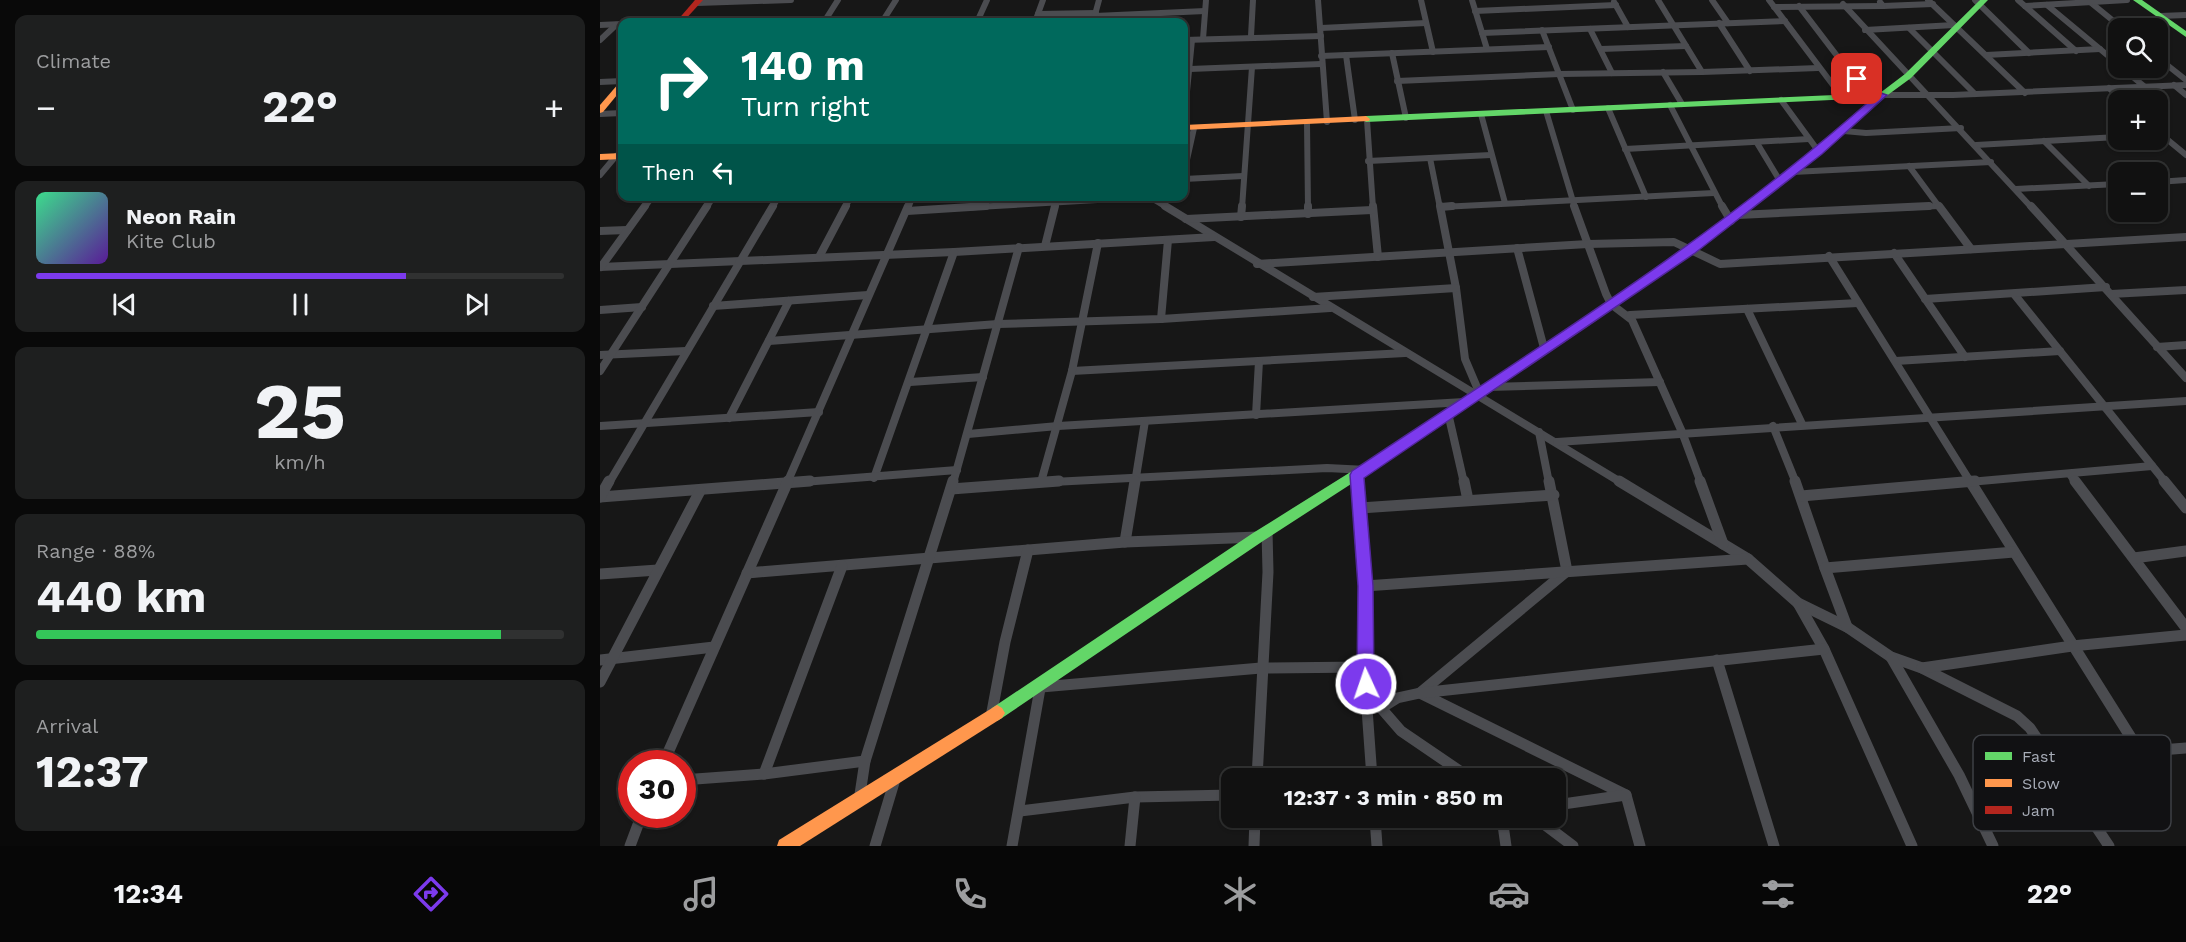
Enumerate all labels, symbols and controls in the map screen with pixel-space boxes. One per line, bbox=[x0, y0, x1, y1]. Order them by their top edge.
map controls bbox=[2108, 18, 2168, 222]
button: search bbox=[2108, 18, 2168, 78]
text: 140 m bbox=[741, 41, 865, 90]
icon: right bbox=[642, 42, 720, 120]
text: Climate bbox=[36, 49, 111, 73]
pin bbox=[1831, 53, 1882, 104]
icon: arrive bbox=[1840, 62, 1873, 95]
text: 22° bbox=[262, 80, 338, 133]
text: − bbox=[36, 88, 56, 127]
text: + bbox=[544, 88, 564, 127]
button: + bbox=[2108, 90, 2168, 150]
text: Turn right bbox=[741, 91, 870, 123]
icon: left bbox=[707, 156, 740, 189]
text: Then bbox=[642, 160, 695, 185]
button: − bbox=[2108, 162, 2168, 222]
text: Neon Rain bbox=[126, 204, 236, 229]
text: Kite Club bbox=[126, 229, 216, 253]
icon: previous bbox=[108, 288, 141, 321]
icon: pause bbox=[284, 288, 317, 321]
icon: next bbox=[460, 288, 493, 321]
text: 25 bbox=[254, 365, 346, 457]
text: km/h bbox=[274, 450, 326, 474]
text: Range · 88% bbox=[36, 539, 155, 563]
text: 440 km bbox=[36, 570, 206, 623]
position arrow bbox=[1334, 652, 1398, 716]
text: Arrival bbox=[36, 714, 98, 738]
legend bbox=[1973, 735, 2171, 831]
text: 12:37 bbox=[36, 745, 149, 798]
text: Fast bbox=[2022, 747, 2055, 766]
speed limit sign: 30 bbox=[618, 750, 696, 828]
text: Slow bbox=[2022, 774, 2060, 793]
text: 12:37 · 3 min · 850 m bbox=[1284, 785, 1503, 810]
text: Jam bbox=[2022, 801, 2055, 820]
icon: directions bbox=[410, 873, 452, 915]
icon: music bbox=[680, 873, 722, 915]
icon: phone bbox=[949, 873, 991, 915]
icon: climate bbox=[1219, 873, 1261, 915]
icon: car bbox=[1488, 873, 1530, 915]
icon: filters bbox=[1757, 873, 1799, 915]
text: 12:34 bbox=[114, 878, 183, 910]
text: 22° bbox=[2027, 878, 2072, 910]

